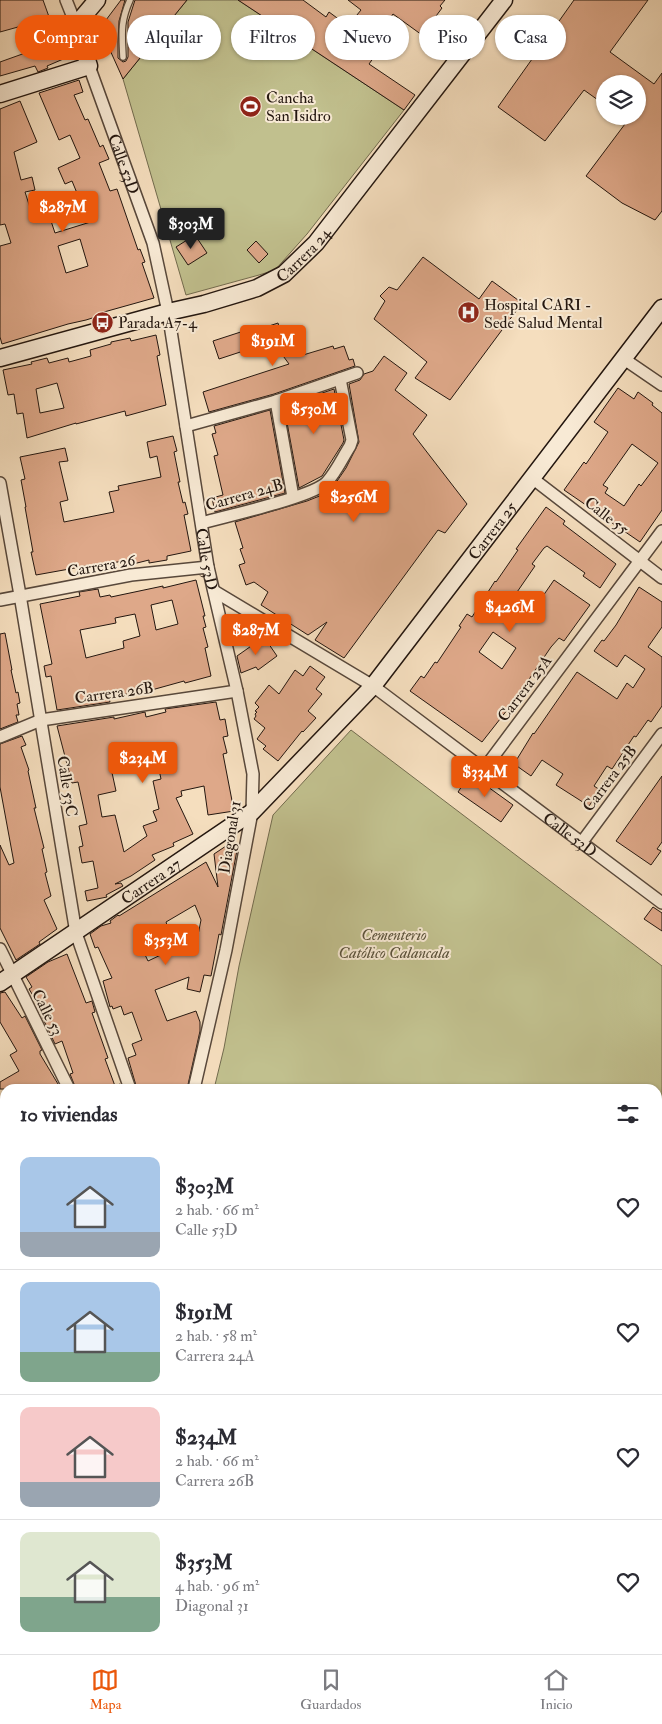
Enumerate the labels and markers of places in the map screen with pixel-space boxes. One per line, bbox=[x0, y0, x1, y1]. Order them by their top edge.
place label: Cancha San Isidro bbox=[266, 88, 331, 126]
sports icon: Cancha San Isidro bbox=[238, 94, 262, 118]
pin: $287M bbox=[28, 190, 98, 233]
pin: $303M bbox=[156, 208, 226, 250]
place label: Hospital CARI - Sede Salud Mental bbox=[484, 295, 602, 333]
hospital icon: Hospital CARI - Sede Salud Mental bbox=[456, 301, 480, 325]
bus stop icon: Parada A7-4 bbox=[90, 310, 114, 334]
place label: Parada A7-4 bbox=[118, 313, 198, 333]
pin: $191M bbox=[238, 324, 308, 367]
pin: $530M bbox=[279, 392, 349, 435]
pin: $256M bbox=[319, 480, 389, 523]
pin: $426M bbox=[475, 590, 545, 633]
pin: $287M bbox=[221, 614, 291, 656]
pin: $234M bbox=[108, 742, 178, 784]
pin: $334M bbox=[450, 756, 520, 798]
pin: $353M bbox=[131, 924, 201, 966]

